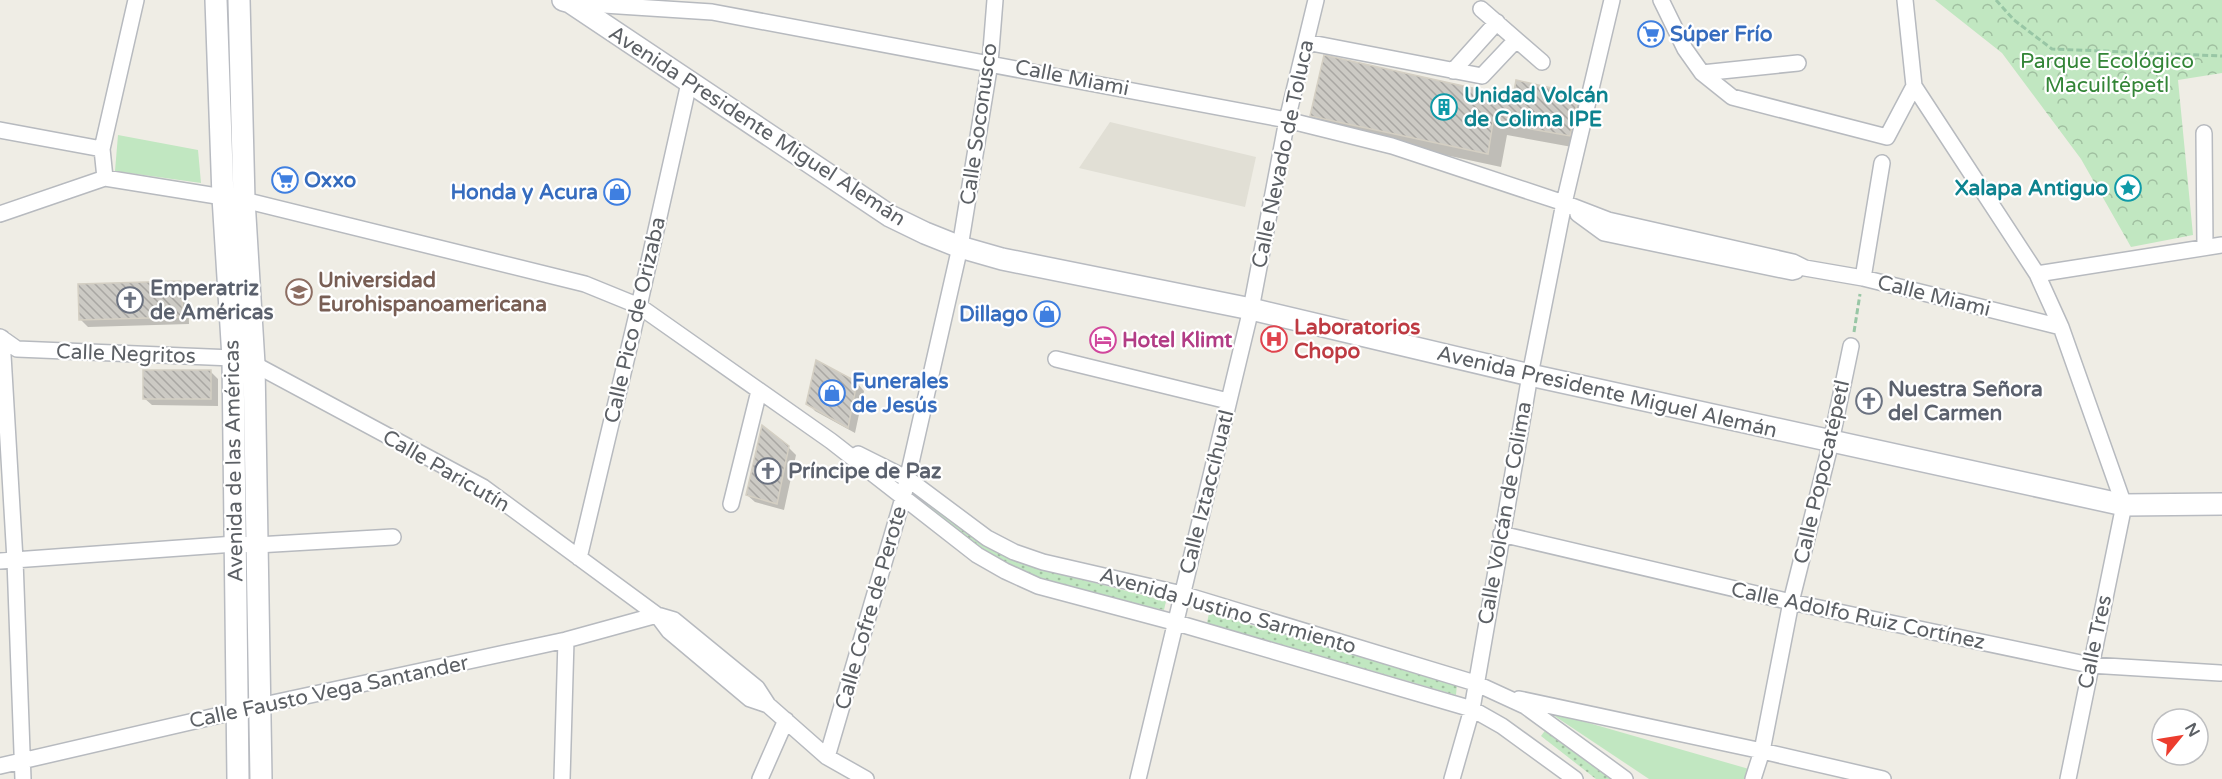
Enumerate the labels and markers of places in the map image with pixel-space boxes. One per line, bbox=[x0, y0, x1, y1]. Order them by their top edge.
supermarket icon: Súper Frío bbox=[1636, 19, 1666, 49]
place label: Súper Frío bbox=[1670, 22, 1773, 47]
place label: Unidad Volcán de Colima IPE bbox=[1464, 83, 1609, 132]
building icon: Unidad Volcán de Colima IPE bbox=[1429, 92, 1459, 122]
supermarket icon: Oxxo bbox=[270, 165, 300, 195]
place label: Oxxo bbox=[304, 168, 357, 193]
place icon: Xalapa Antiguo bbox=[2113, 173, 2143, 203]
place label: Xalapa Antiguo bbox=[1955, 176, 2108, 201]
shop icon: Honda y Acura bbox=[602, 177, 632, 207]
place label: Honda y Acura bbox=[450, 180, 598, 205]
place label: Universidad Eurohispanoamericana bbox=[318, 268, 547, 317]
place label: Emperatriz de Américas bbox=[150, 276, 274, 325]
school or university icon: Universidad Eurohispanoamericana bbox=[284, 277, 314, 307]
church icon: Emperatriz de Américas bbox=[115, 285, 145, 315]
shop icon: Dillago bbox=[1032, 299, 1062, 329]
place label: Dillago bbox=[959, 302, 1028, 327]
place label: Laboratorios Chopo bbox=[1294, 315, 1420, 364]
hospital icon: Laboratorios Chopo bbox=[1259, 324, 1289, 354]
hotel icon: Hotel Klimt bbox=[1088, 325, 1118, 355]
place label: Hotel Klimt bbox=[1122, 328, 1232, 353]
place label: Funerales de Jesús bbox=[852, 369, 949, 418]
place label: Nuestra Señora del Carmen bbox=[1888, 377, 2043, 426]
shop icon: Funerales de Jesús bbox=[817, 378, 847, 408]
church icon: Nuestra Señora del Carmen bbox=[1854, 386, 1884, 416]
church icon: Príncipe de Paz bbox=[753, 456, 783, 486]
place label: Príncipe de Paz bbox=[788, 459, 942, 484]

